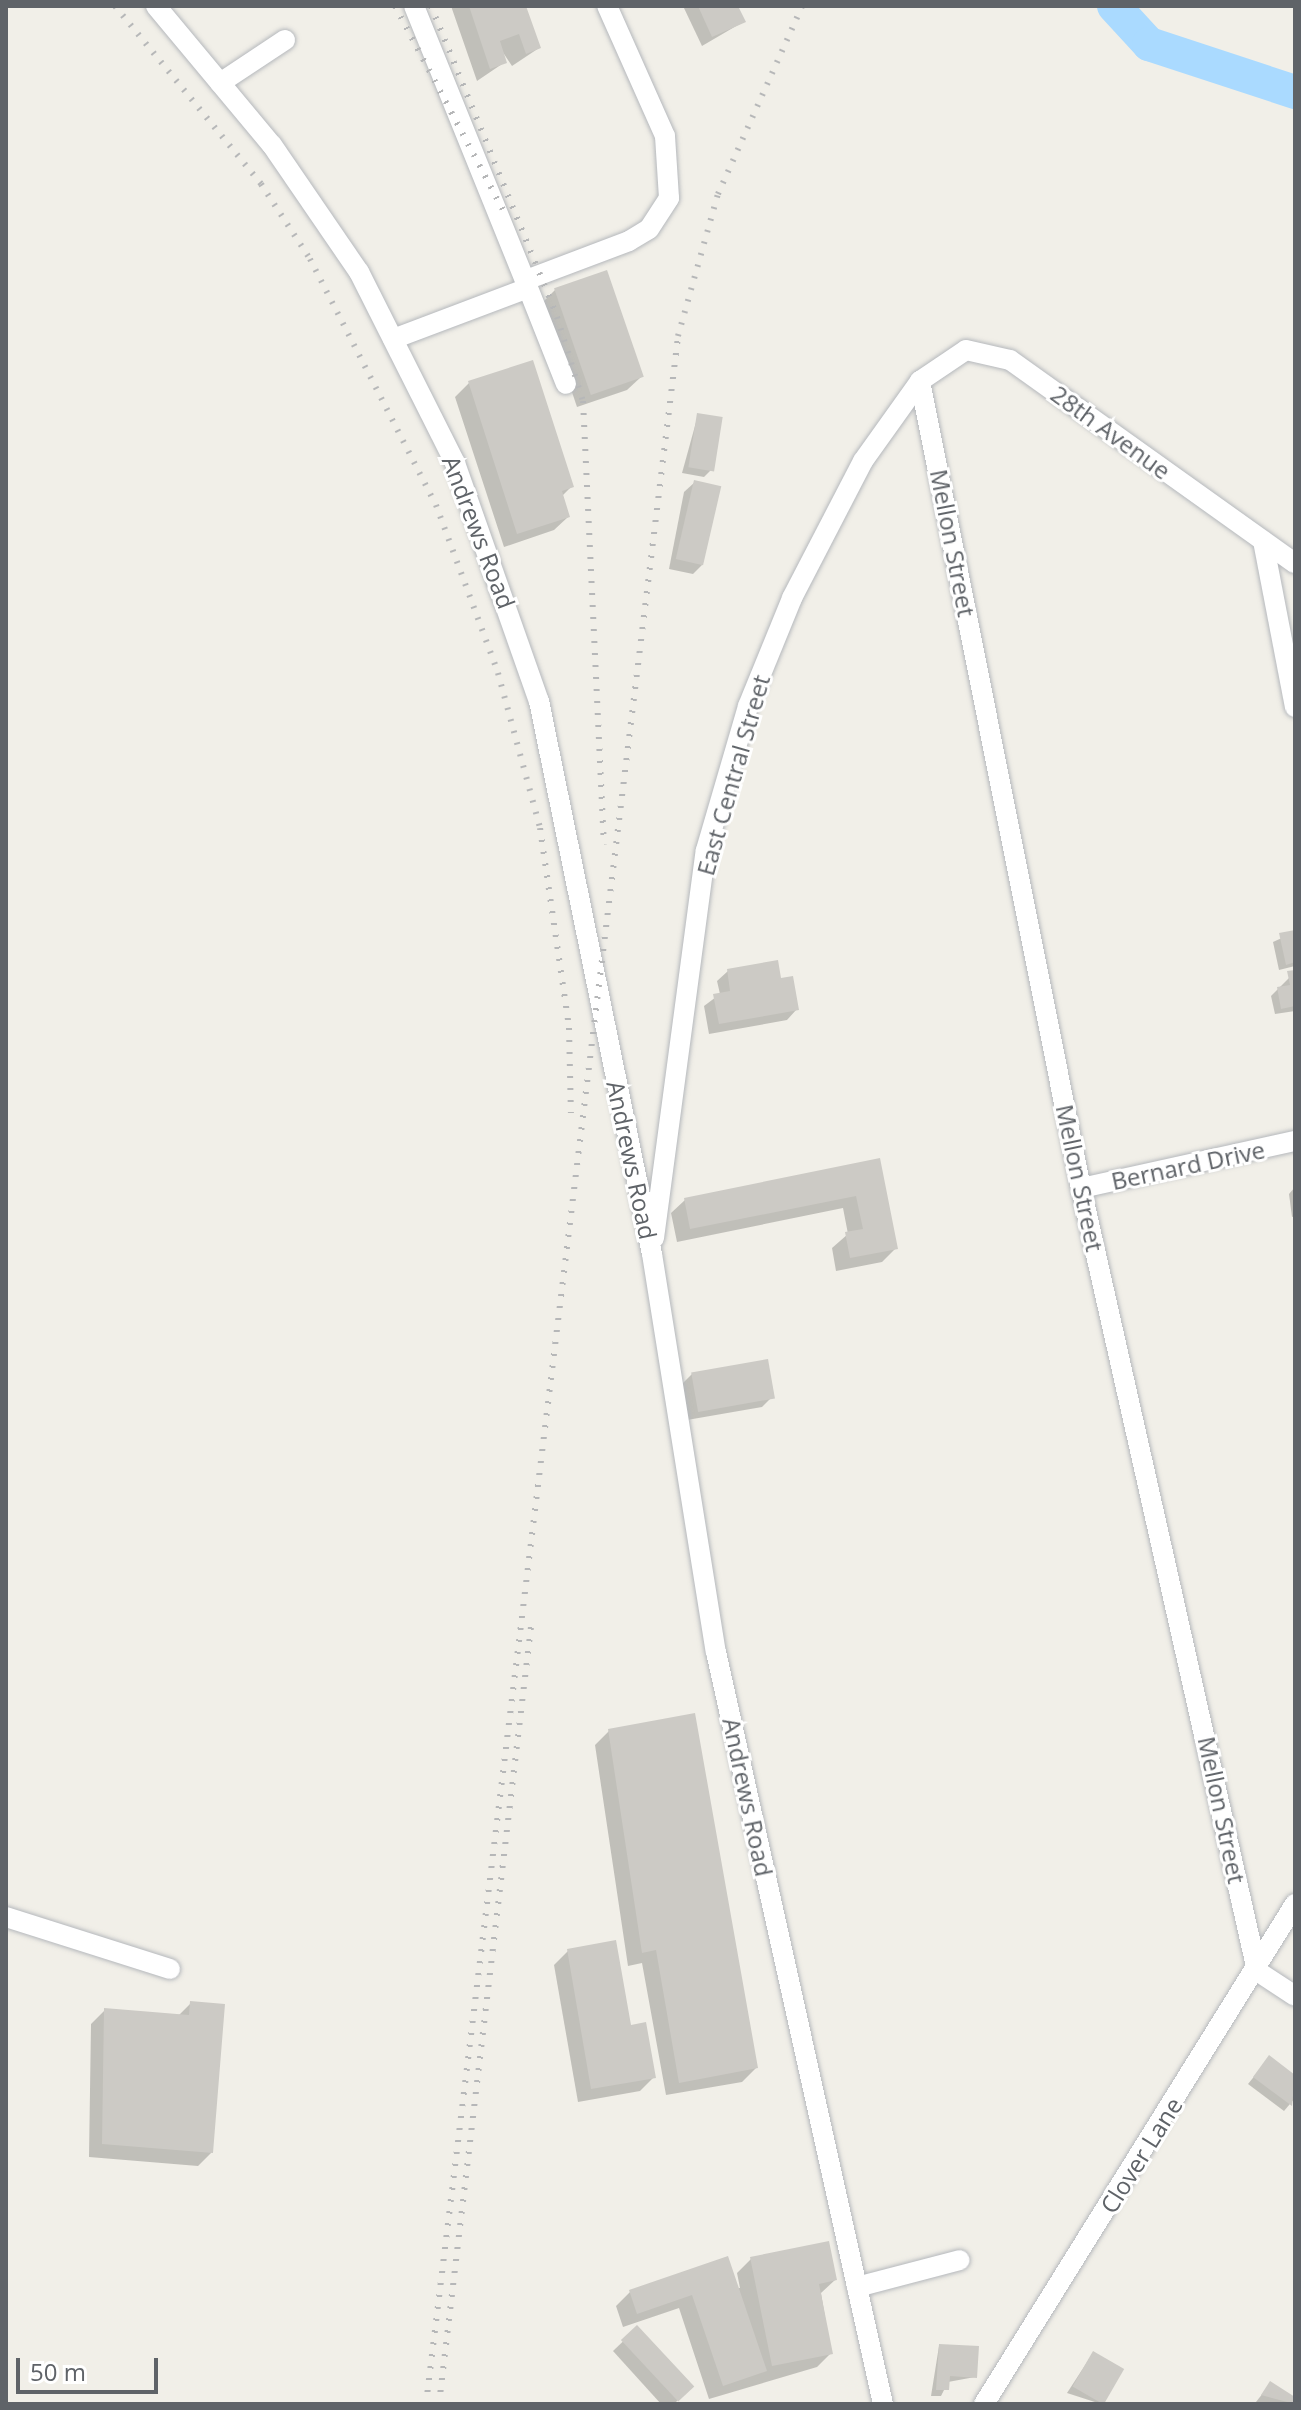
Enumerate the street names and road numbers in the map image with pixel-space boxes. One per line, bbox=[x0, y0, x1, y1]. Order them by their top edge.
street label: 28th Avenue bbox=[1046, 379, 1176, 485]
street label: Andrews Road bbox=[437, 451, 521, 613]
street label: Mellon Street bbox=[925, 467, 981, 619]
street label: East Central Street bbox=[691, 671, 775, 879]
street label: Andrews Road bbox=[601, 1078, 663, 1242]
street label: Mellon Street bbox=[1050, 1102, 1110, 1254]
street label: Bernard Drive bbox=[1109, 1135, 1267, 1195]
street label: Andrews Road bbox=[717, 1715, 779, 1879]
street label: Mellon Street bbox=[1192, 1734, 1252, 1886]
street label: Clover Lane bbox=[1094, 2092, 1188, 2218]

